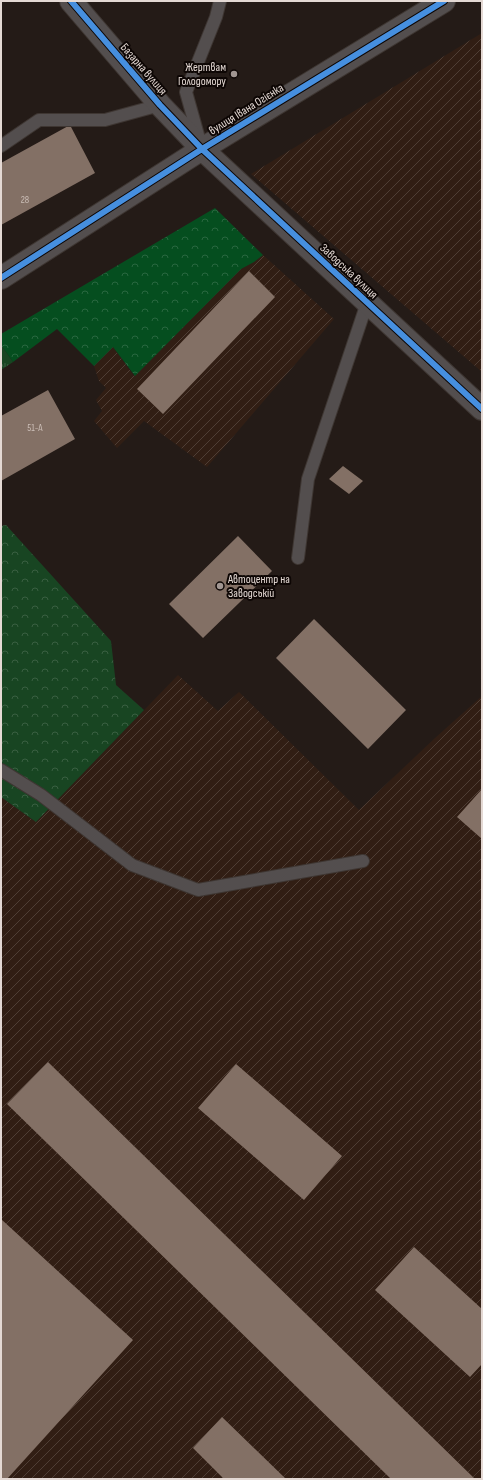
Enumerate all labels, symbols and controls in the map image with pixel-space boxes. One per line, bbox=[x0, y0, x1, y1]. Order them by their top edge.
street label: Базарна вулиця bbox=[117, 40, 170, 99]
place label: Жертвам Голодомору bbox=[178, 60, 226, 89]
marker: Жертвам Голодомору bbox=[229, 69, 239, 79]
street label: вулиця Івана Огієнка bbox=[206, 80, 287, 138]
house number: 28 bbox=[21, 194, 29, 206]
street label: Заводська вулиця bbox=[317, 241, 381, 302]
house number: 51-А bbox=[27, 422, 43, 434]
place label: Автоцентр на Заводській bbox=[227, 572, 290, 601]
marker: Автоцентр на Заводській bbox=[215, 581, 225, 591]

